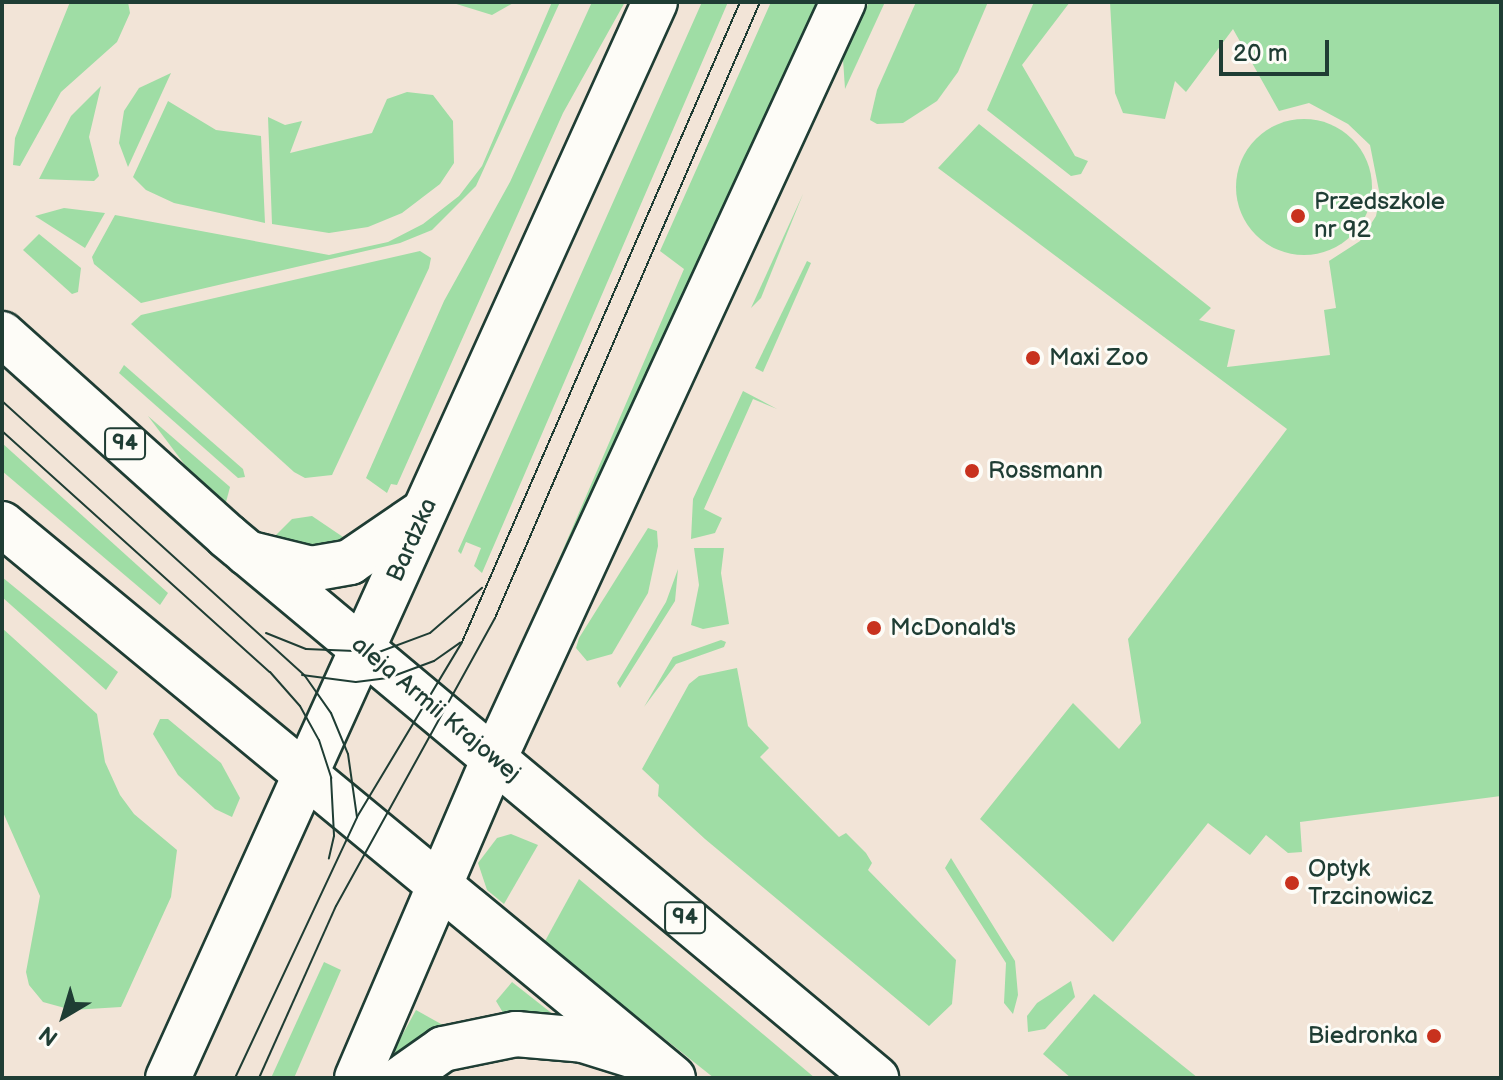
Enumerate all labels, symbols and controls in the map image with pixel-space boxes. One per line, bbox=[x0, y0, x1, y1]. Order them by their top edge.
scale bar bbox=[1223, 24, 1333, 74]
text: 20 m bbox=[1233, 39, 1288, 68]
place label: Przedszkole nr 92 bbox=[1314, 188, 1445, 244]
marker: Przedszkole nr 92 bbox=[1289, 207, 1307, 225]
place label: Maxi Zoo bbox=[1049, 344, 1149, 372]
marker: Maxi Zoo bbox=[1024, 349, 1042, 367]
road number: 94 bbox=[103, 426, 147, 462]
place label: Rossmann bbox=[988, 457, 1103, 485]
marker: Rossmann bbox=[963, 462, 981, 480]
street label: Bardzka bbox=[381, 494, 443, 586]
place label: McDonald's bbox=[890, 614, 1016, 642]
marker: McDonald's bbox=[865, 619, 883, 637]
street label: aleja Armii Krajowej bbox=[346, 630, 526, 788]
place label: Optyk Trzcinowicz bbox=[1308, 855, 1433, 911]
marker: Optyk Trzcinowicz bbox=[1283, 874, 1301, 892]
road number: 94 bbox=[663, 900, 707, 936]
north arrow bbox=[24, 976, 104, 1056]
text: N bbox=[34, 1020, 64, 1051]
place label: Biedronka bbox=[1308, 1022, 1418, 1050]
marker: Biedronka bbox=[1425, 1027, 1443, 1045]

